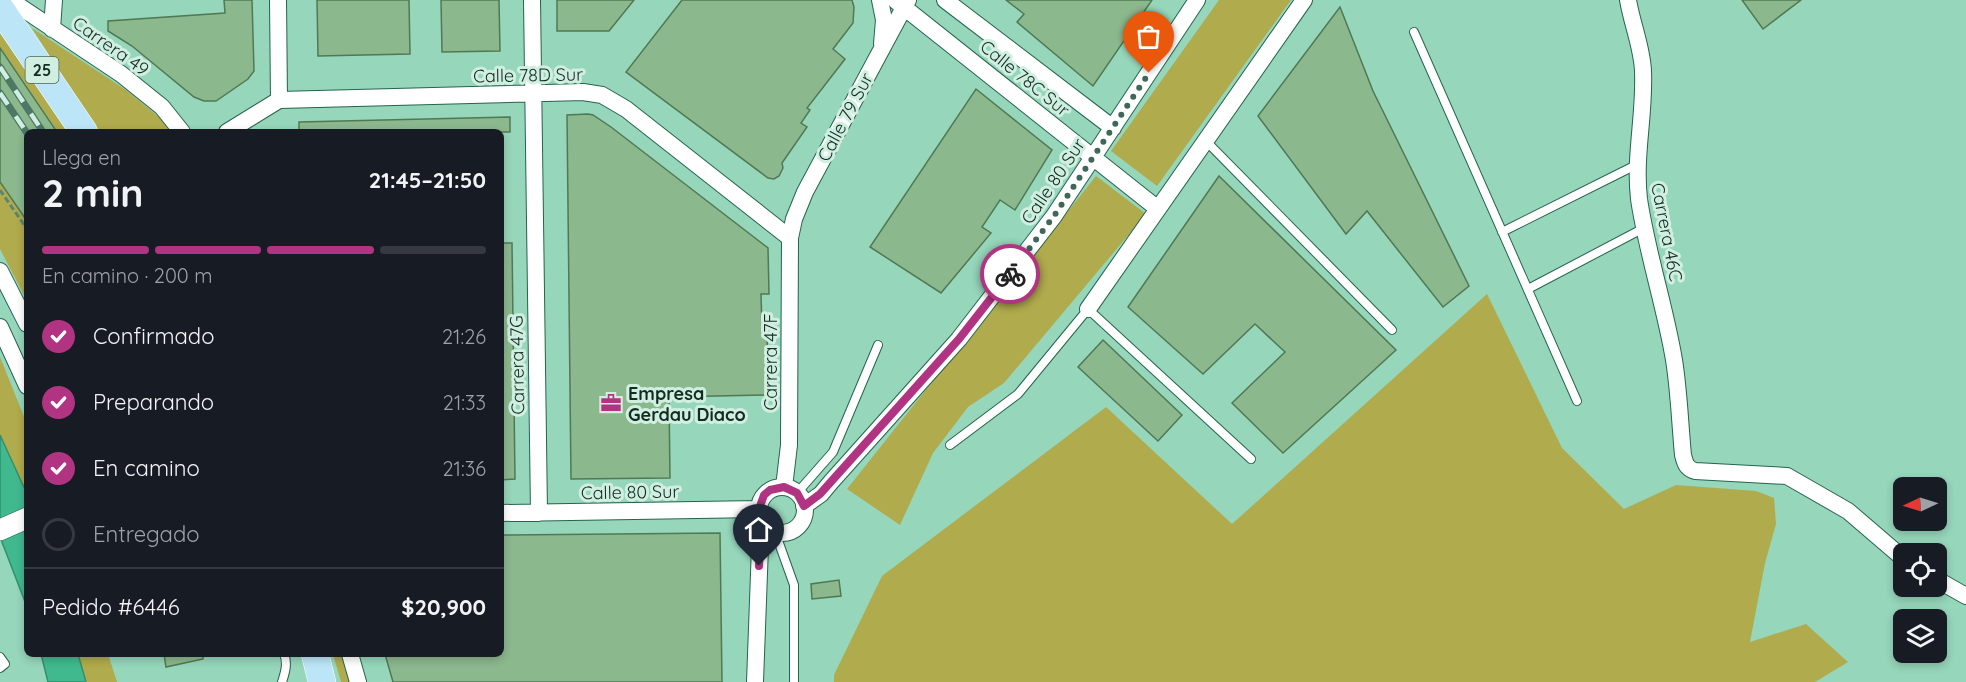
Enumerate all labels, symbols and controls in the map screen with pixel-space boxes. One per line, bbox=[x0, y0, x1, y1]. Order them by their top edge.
street label: Carrera 49 bbox=[68, 11, 154, 81]
pin bbox=[1123, 11, 1174, 73]
icon: bag bbox=[1132, 20, 1165, 53]
street label: Calle 78C Sur bbox=[975, 35, 1075, 121]
road number: 25 bbox=[26, 57, 58, 83]
street label: Calle 78D Sur bbox=[473, 63, 583, 87]
street label: Calle 79 Sur bbox=[812, 69, 878, 165]
street label: Calle 80 Sur bbox=[1016, 134, 1090, 228]
text: Llega en bbox=[42, 145, 121, 170]
text: 21:45–21:50 bbox=[369, 166, 486, 194]
text: 2 min bbox=[42, 168, 144, 217]
street label: Carrera 46C bbox=[1646, 181, 1688, 283]
courier bbox=[980, 244, 1040, 304]
icon: bike bbox=[994, 258, 1027, 291]
text: En camino · 200 m bbox=[42, 263, 212, 288]
street label: Carrera 47F bbox=[759, 313, 782, 411]
street label: Carrera 47G bbox=[505, 315, 529, 415]
icon: check bbox=[42, 320, 75, 353]
text: Confirmado bbox=[93, 322, 214, 350]
text: 21:26 bbox=[442, 324, 486, 349]
place label: Empresa Gerdau Diaco bbox=[628, 382, 746, 426]
icon: check bbox=[42, 386, 75, 419]
text: Preparando bbox=[93, 388, 214, 416]
text: 21:33 bbox=[443, 390, 486, 415]
office icon: Empresa Gerdau Diaco bbox=[599, 391, 623, 415]
icon: check bbox=[42, 452, 75, 485]
text: En camino bbox=[93, 454, 200, 482]
text: 21:36 bbox=[443, 456, 486, 481]
north arrow bbox=[1893, 477, 1947, 531]
map controls bbox=[1893, 477, 1947, 663]
street label: Calle 80 Sur bbox=[581, 480, 679, 504]
pin bbox=[733, 504, 784, 566]
icon: home bbox=[742, 513, 775, 546]
text: Entregado bbox=[93, 520, 200, 548]
button: locate bbox=[1893, 543, 1947, 597]
text: Pedido #6446 bbox=[42, 593, 180, 621]
text: $20,900 bbox=[401, 593, 486, 621]
button: layers bbox=[1893, 609, 1947, 663]

